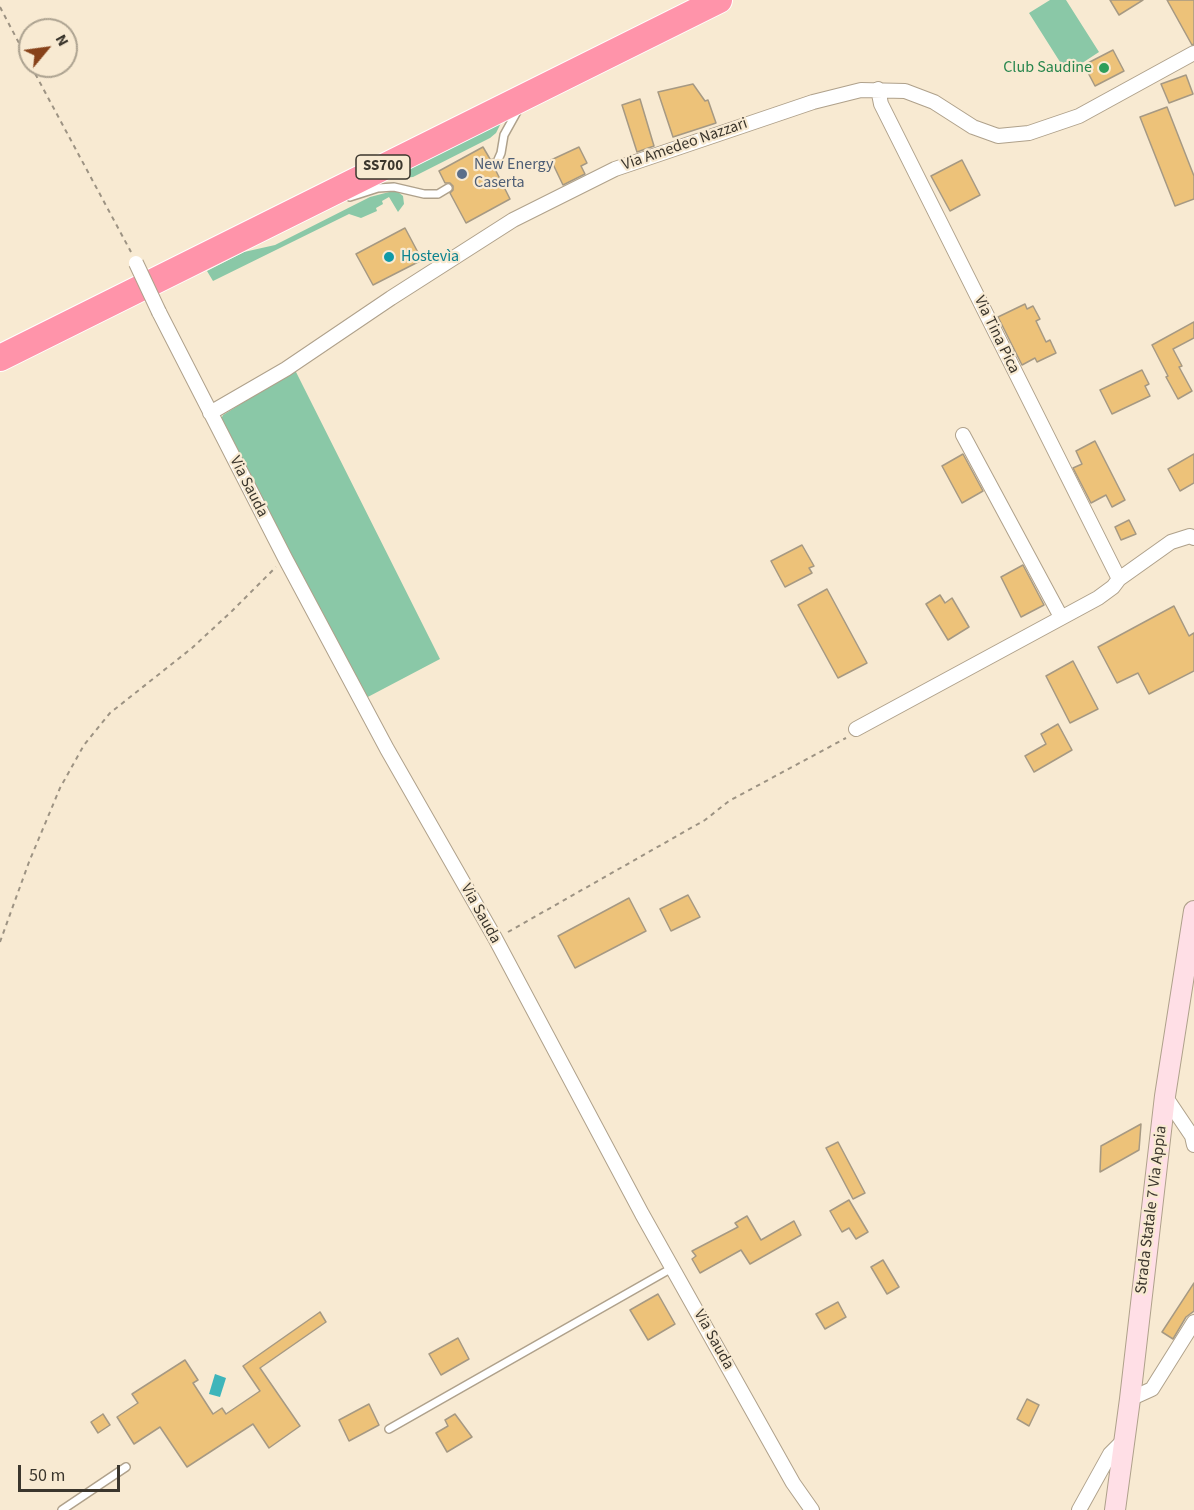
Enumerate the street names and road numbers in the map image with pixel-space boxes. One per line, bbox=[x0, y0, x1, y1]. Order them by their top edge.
street label: Via Amedeo Nazzari bbox=[620, 115, 750, 175]
road number: SS700 bbox=[356, 155, 410, 179]
street label: Via Tina Pica bbox=[969, 293, 1023, 377]
street label: Via Sauda bbox=[225, 453, 271, 521]
street label: Via Sauda bbox=[456, 881, 504, 947]
street label: Strada Statale 7 Via Appia bbox=[1132, 1125, 1172, 1295]
street label: Via Sauda bbox=[689, 1307, 737, 1373]

